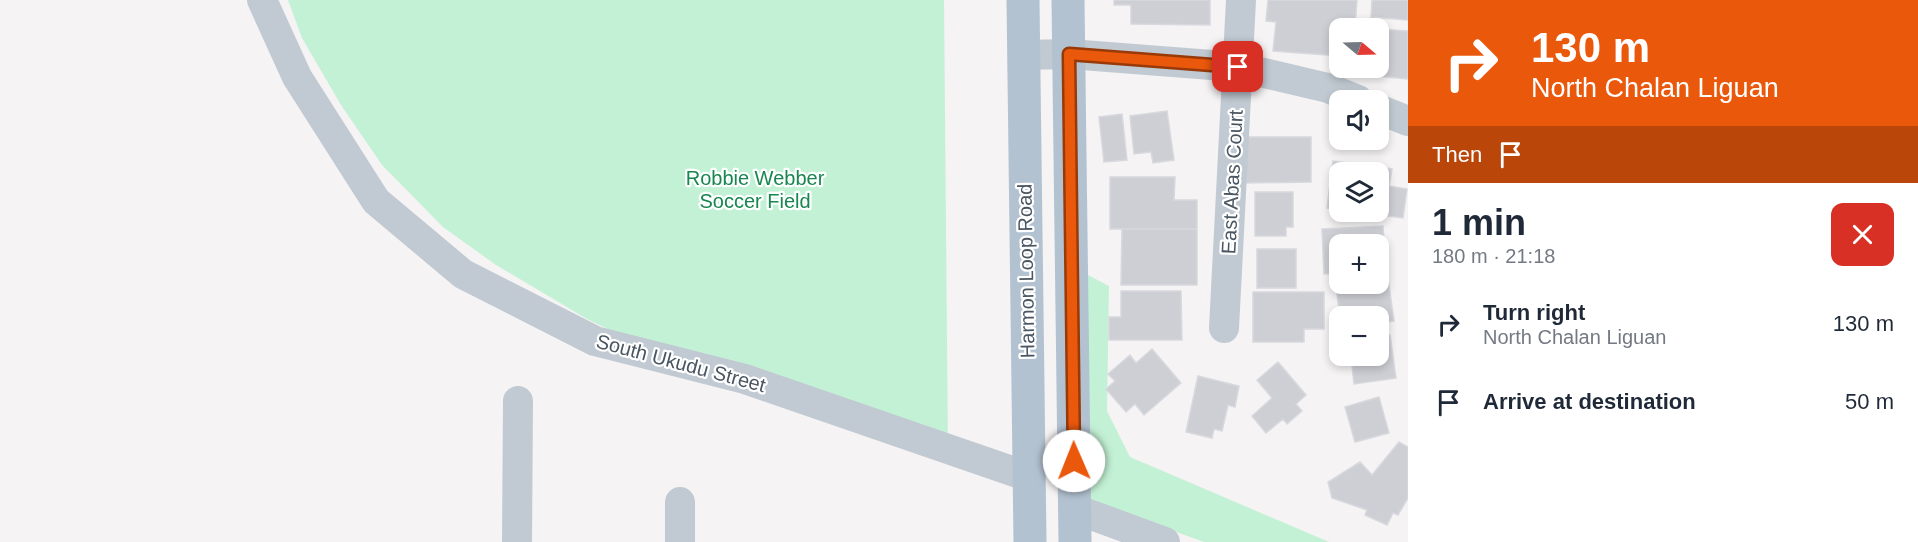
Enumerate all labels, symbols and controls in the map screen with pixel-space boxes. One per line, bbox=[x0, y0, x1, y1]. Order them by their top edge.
north arrow bbox=[1329, 18, 1389, 78]
map controls bbox=[1329, 18, 1389, 366]
icon: right bbox=[1432, 24, 1510, 102]
text: 130 m bbox=[1531, 24, 1650, 71]
pin bbox=[1212, 41, 1263, 92]
icon: arrive bbox=[1221, 50, 1254, 83]
text: North Chalan Liguan bbox=[1531, 73, 1779, 103]
button: sound bbox=[1329, 90, 1389, 150]
street label: East Abas Court bbox=[1217, 109, 1247, 255]
icon: arrive bbox=[1494, 138, 1527, 171]
text: Then bbox=[1432, 142, 1482, 167]
button: layers bbox=[1329, 162, 1389, 222]
park label: Robbie Webber Soccer Field bbox=[686, 167, 825, 212]
street label: Harmon Loop Road bbox=[1013, 184, 1039, 358]
text: 1 min bbox=[1432, 202, 1526, 243]
button: close bbox=[1831, 203, 1894, 266]
button: + bbox=[1329, 234, 1389, 294]
text: 180 m · 21:18 bbox=[1432, 245, 1555, 267]
text: Turn right bbox=[1483, 300, 1585, 325]
button: − bbox=[1329, 306, 1389, 366]
icon: right bbox=[1432, 308, 1465, 341]
text: 130 m bbox=[1833, 311, 1894, 336]
text: North Chalan Liguan bbox=[1483, 326, 1666, 348]
street label: South Ukudu Street bbox=[594, 330, 769, 396]
icon: arrive bbox=[1432, 386, 1465, 419]
text: Arrive at destination bbox=[1483, 389, 1696, 414]
text: 50 m bbox=[1845, 389, 1894, 414]
position arrow bbox=[1042, 429, 1106, 493]

